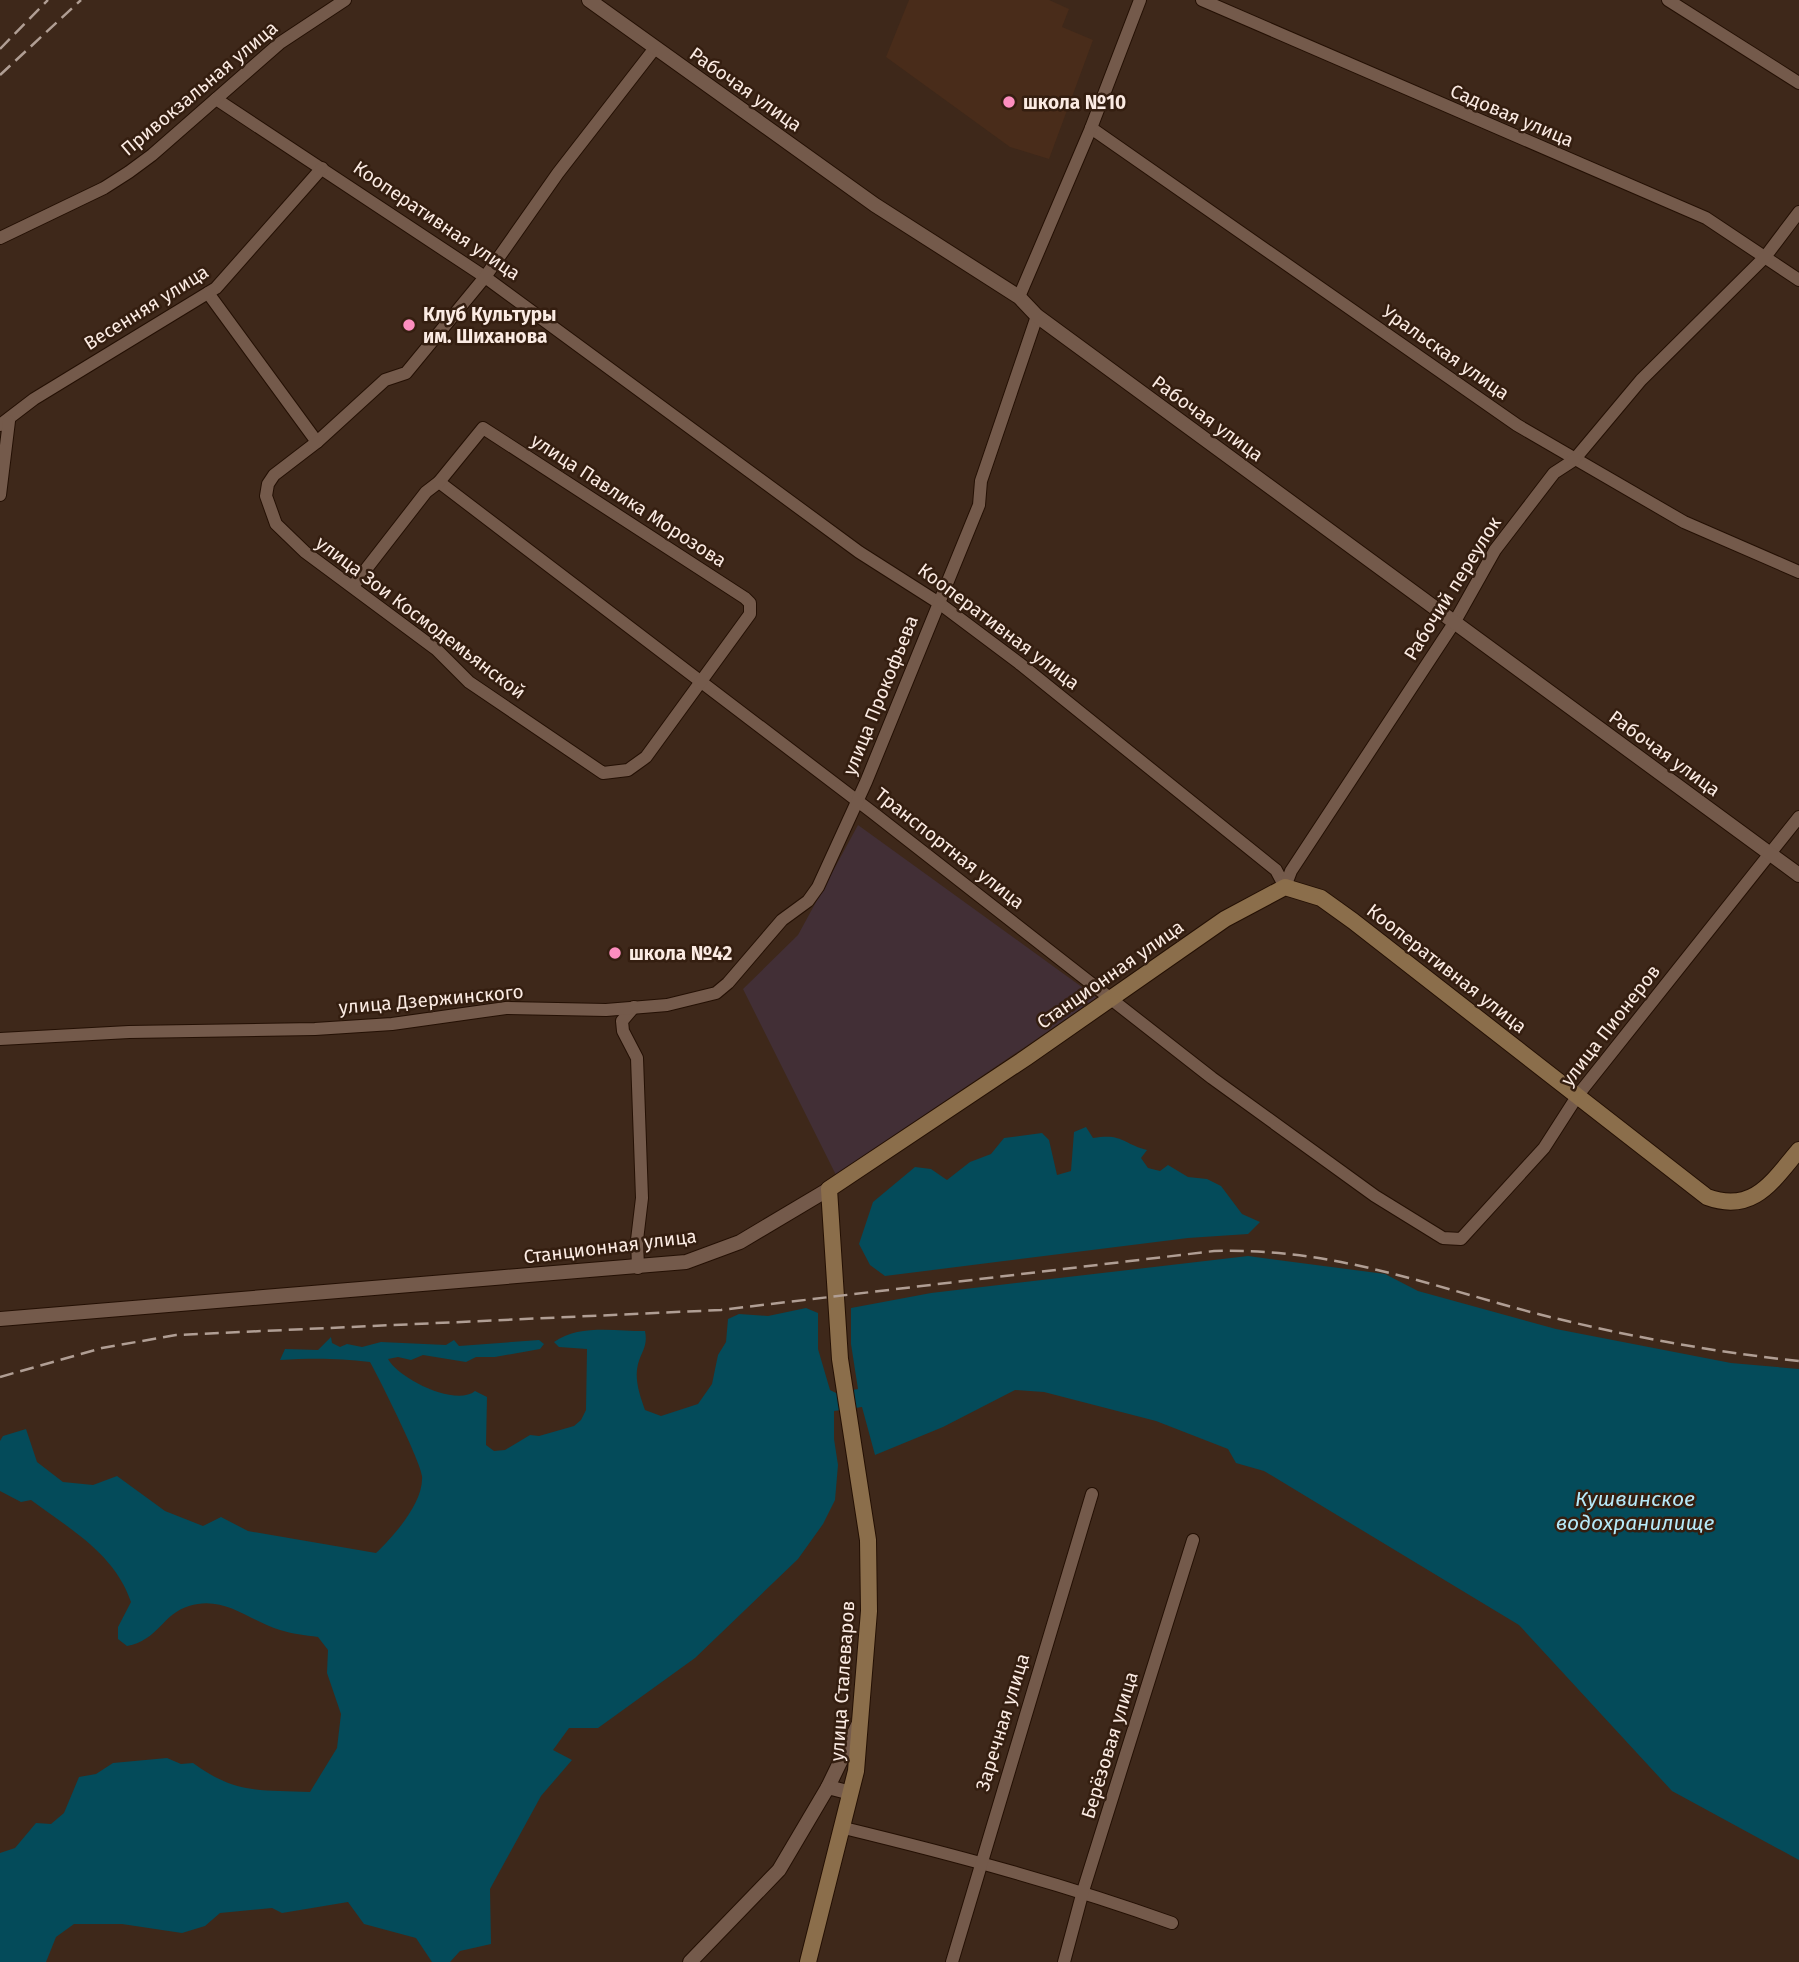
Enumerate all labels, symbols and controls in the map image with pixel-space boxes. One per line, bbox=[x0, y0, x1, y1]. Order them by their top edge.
street label: Привокзальная улица bbox=[116, 16, 282, 161]
street label: Рабочая улица bbox=[685, 42, 806, 137]
street label: Садовая улица bbox=[1447, 79, 1577, 152]
place label: школа №10 bbox=[1023, 91, 1126, 114]
marker: школа №10 bbox=[1001, 94, 1017, 110]
street label: Кооперативная улица bbox=[349, 156, 525, 285]
street label: Весенняя улица bbox=[80, 260, 213, 355]
street label: Уральская улица bbox=[1378, 300, 1514, 405]
place label: Клуб Культуры им. Шиханова bbox=[423, 303, 557, 348]
marker: Клуб Культуры им. Шиханова bbox=[401, 317, 417, 333]
street label: Рабочая улица bbox=[1148, 370, 1268, 466]
street label: улица Павлика Морозова bbox=[527, 429, 731, 572]
street label: Рабочий переулок bbox=[1399, 512, 1506, 664]
street label: улица Зои Космодемьянской bbox=[311, 531, 530, 704]
street label: Кооперативная улица bbox=[913, 558, 1084, 695]
street label: улица Прокофьева bbox=[838, 612, 923, 779]
street label: Рабочая улица bbox=[1605, 705, 1725, 801]
street label: Транспортная улица bbox=[870, 783, 1029, 914]
street label: Кооперативная улица bbox=[1362, 899, 1531, 1038]
street label: Станционная улица bbox=[1032, 915, 1188, 1034]
place label: школа №42 bbox=[629, 942, 733, 965]
marker: школа №42 bbox=[607, 945, 623, 961]
street label: улица Пионеров bbox=[1556, 960, 1665, 1091]
street label: улица Дзержинского bbox=[338, 980, 524, 1019]
street label: Станционная улица bbox=[522, 1224, 698, 1269]
water label: Кушвинское водохранилище bbox=[1556, 1486, 1714, 1536]
street label: улица Сталеваров bbox=[825, 1600, 860, 1762]
street label: Заречная улица bbox=[971, 1651, 1034, 1794]
street label: Берёзовая улица bbox=[1076, 1669, 1143, 1821]

